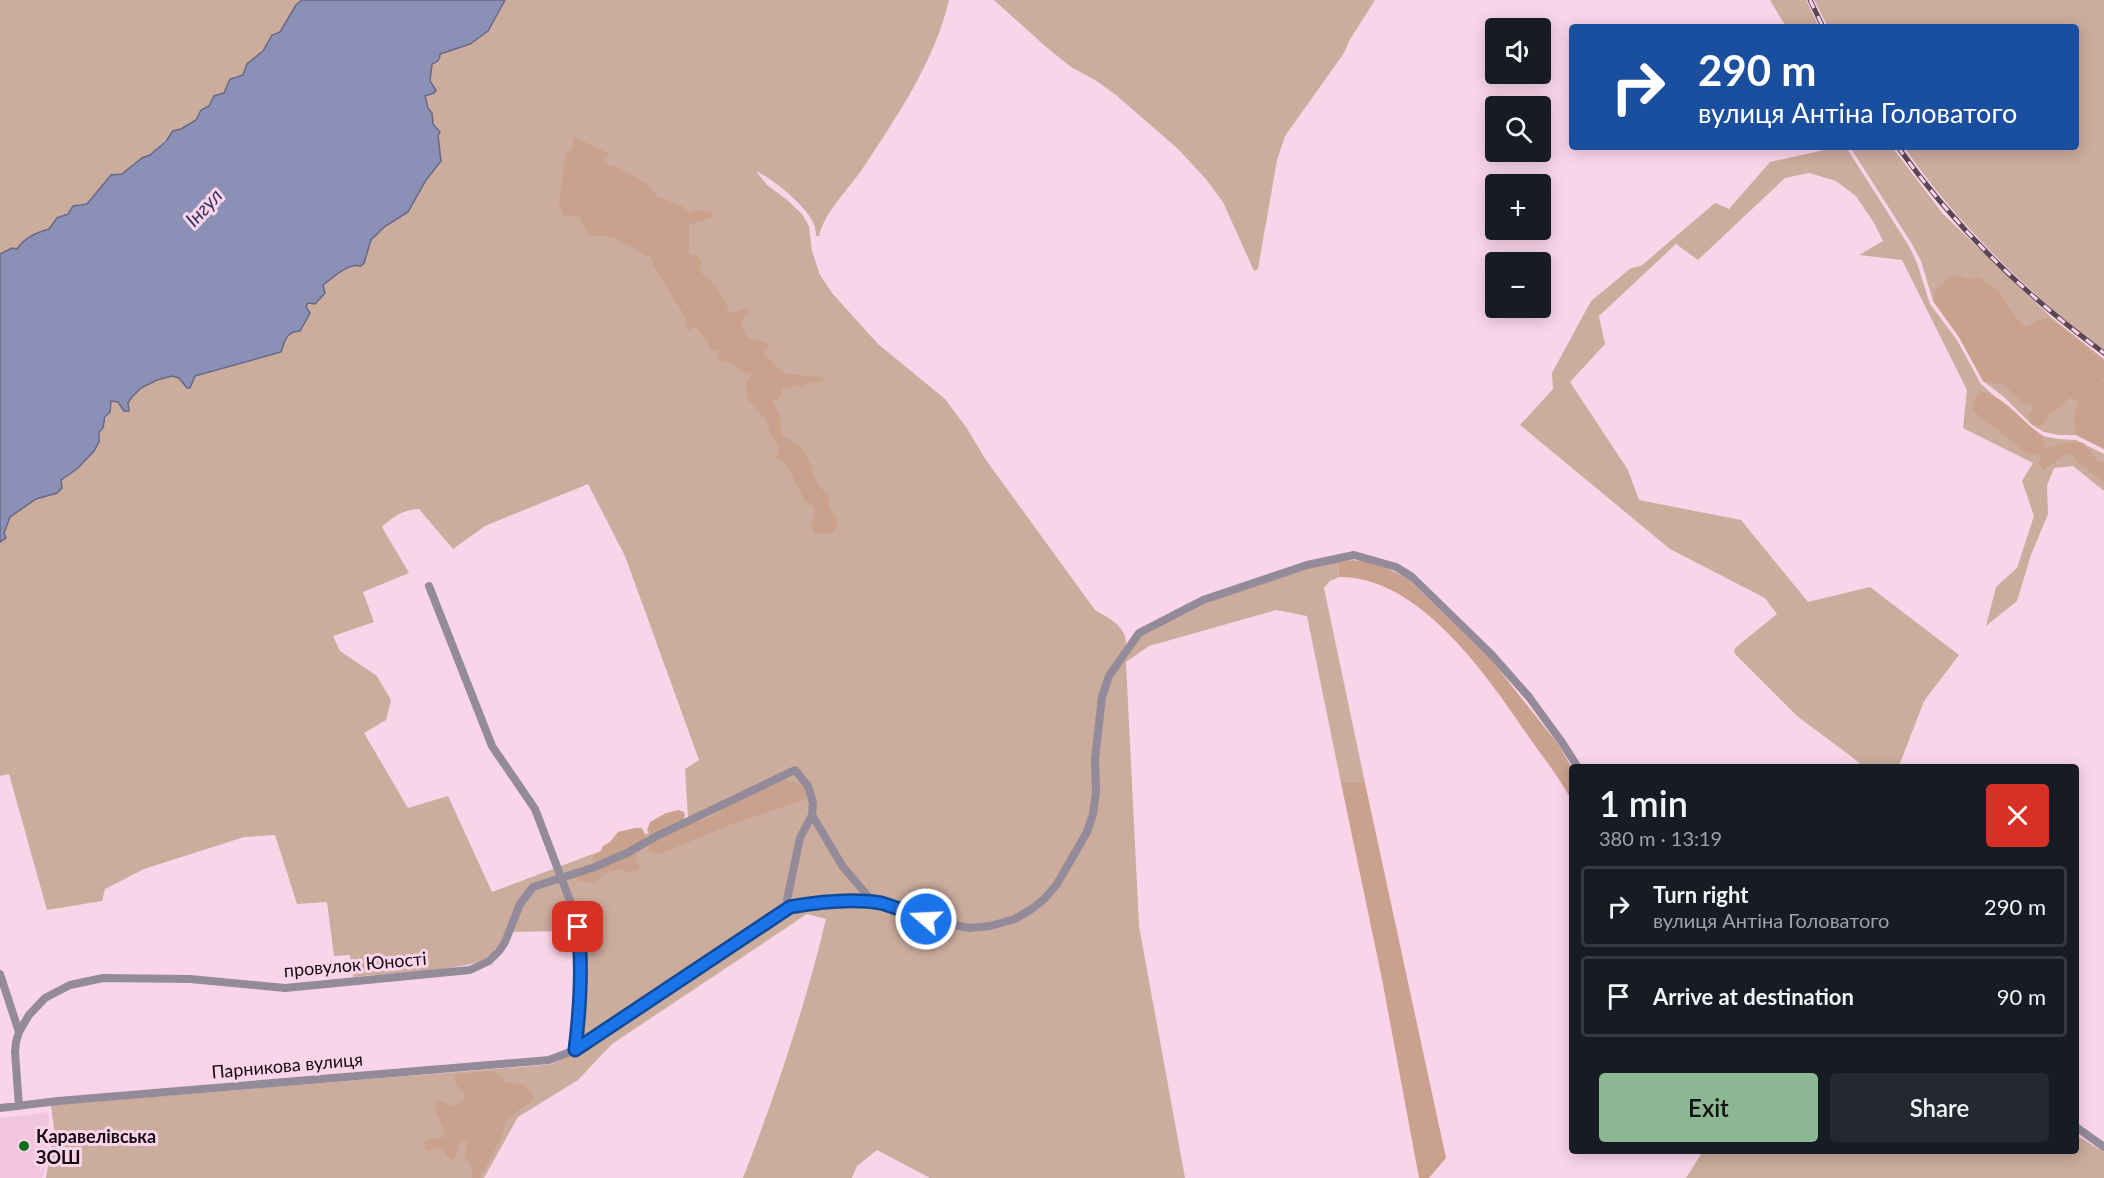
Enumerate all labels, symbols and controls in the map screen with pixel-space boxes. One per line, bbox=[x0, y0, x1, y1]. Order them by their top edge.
map controls bbox=[1485, 18, 1551, 318]
button: sound bbox=[1485, 18, 1551, 84]
text: 290 m bbox=[1698, 45, 1816, 95]
icon: right bbox=[1599, 48, 1677, 126]
button: search bbox=[1485, 96, 1551, 162]
text: вулиця Антіна Головатого bbox=[1698, 96, 2017, 129]
button: + bbox=[1485, 174, 1551, 240]
water label: Інгул bbox=[180, 183, 226, 231]
button: − bbox=[1485, 252, 1551, 318]
text: 1 min bbox=[1599, 781, 1688, 825]
button: close bbox=[1986, 784, 2049, 847]
text: 380 m · 13:19 bbox=[1599, 826, 1722, 850]
text: Turn right bbox=[1653, 881, 1748, 908]
position arrow bbox=[894, 887, 958, 951]
icon: right bbox=[1602, 890, 1635, 923]
text: 290 m bbox=[1984, 893, 2046, 920]
pin bbox=[552, 901, 603, 952]
text: вулиця Антіна Головатого bbox=[1653, 908, 1889, 932]
icon: arrive bbox=[561, 910, 594, 943]
street label: провулок Юності bbox=[283, 947, 427, 981]
icon: arrive bbox=[1602, 980, 1635, 1013]
text: Arrive at destination bbox=[1653, 983, 1854, 1010]
text: 90 m bbox=[1997, 983, 2046, 1010]
street label: Парникова вулиця bbox=[210, 1047, 364, 1083]
button: Exit bbox=[1599, 1073, 1818, 1142]
button: Share bbox=[1830, 1073, 2049, 1142]
place label: Каравелівська ЗОШ bbox=[36, 1125, 156, 1168]
marker: Каравелівська ЗОШ bbox=[17, 1139, 31, 1153]

